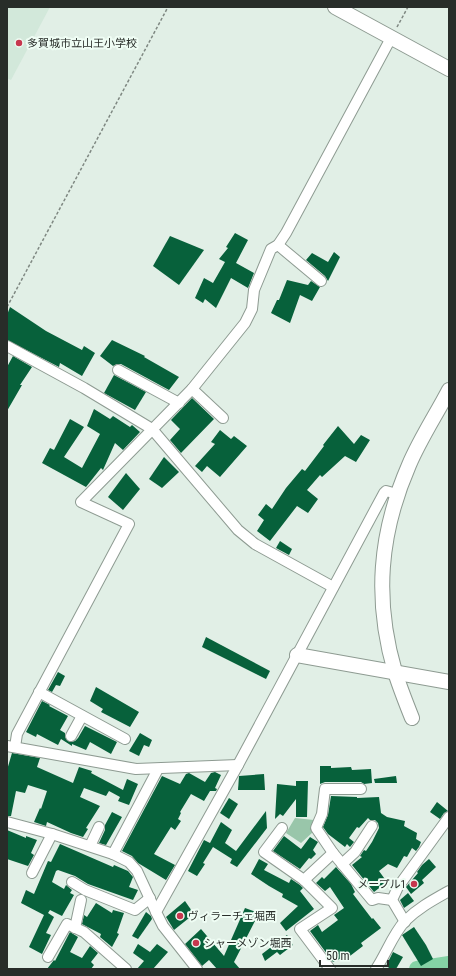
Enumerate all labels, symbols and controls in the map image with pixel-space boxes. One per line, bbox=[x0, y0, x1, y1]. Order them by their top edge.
place label: 多賀城市立山王小学校 bbox=[27, 37, 137, 50]
marker: 多賀城市立山王小学校 bbox=[14, 38, 24, 48]
place label: メープル1 bbox=[357, 878, 406, 891]
marker: メープル1 bbox=[409, 879, 419, 889]
place label: ヴィラーチェ堀西 bbox=[188, 910, 276, 923]
marker: ヴィラーチェ堀西 bbox=[175, 911, 185, 921]
place label: シャーメゾン堀西 bbox=[204, 937, 292, 950]
marker: シャーメゾン堀西 bbox=[191, 938, 201, 948]
scale bar bbox=[320, 942, 388, 968]
text: 50 m bbox=[326, 949, 350, 963]

